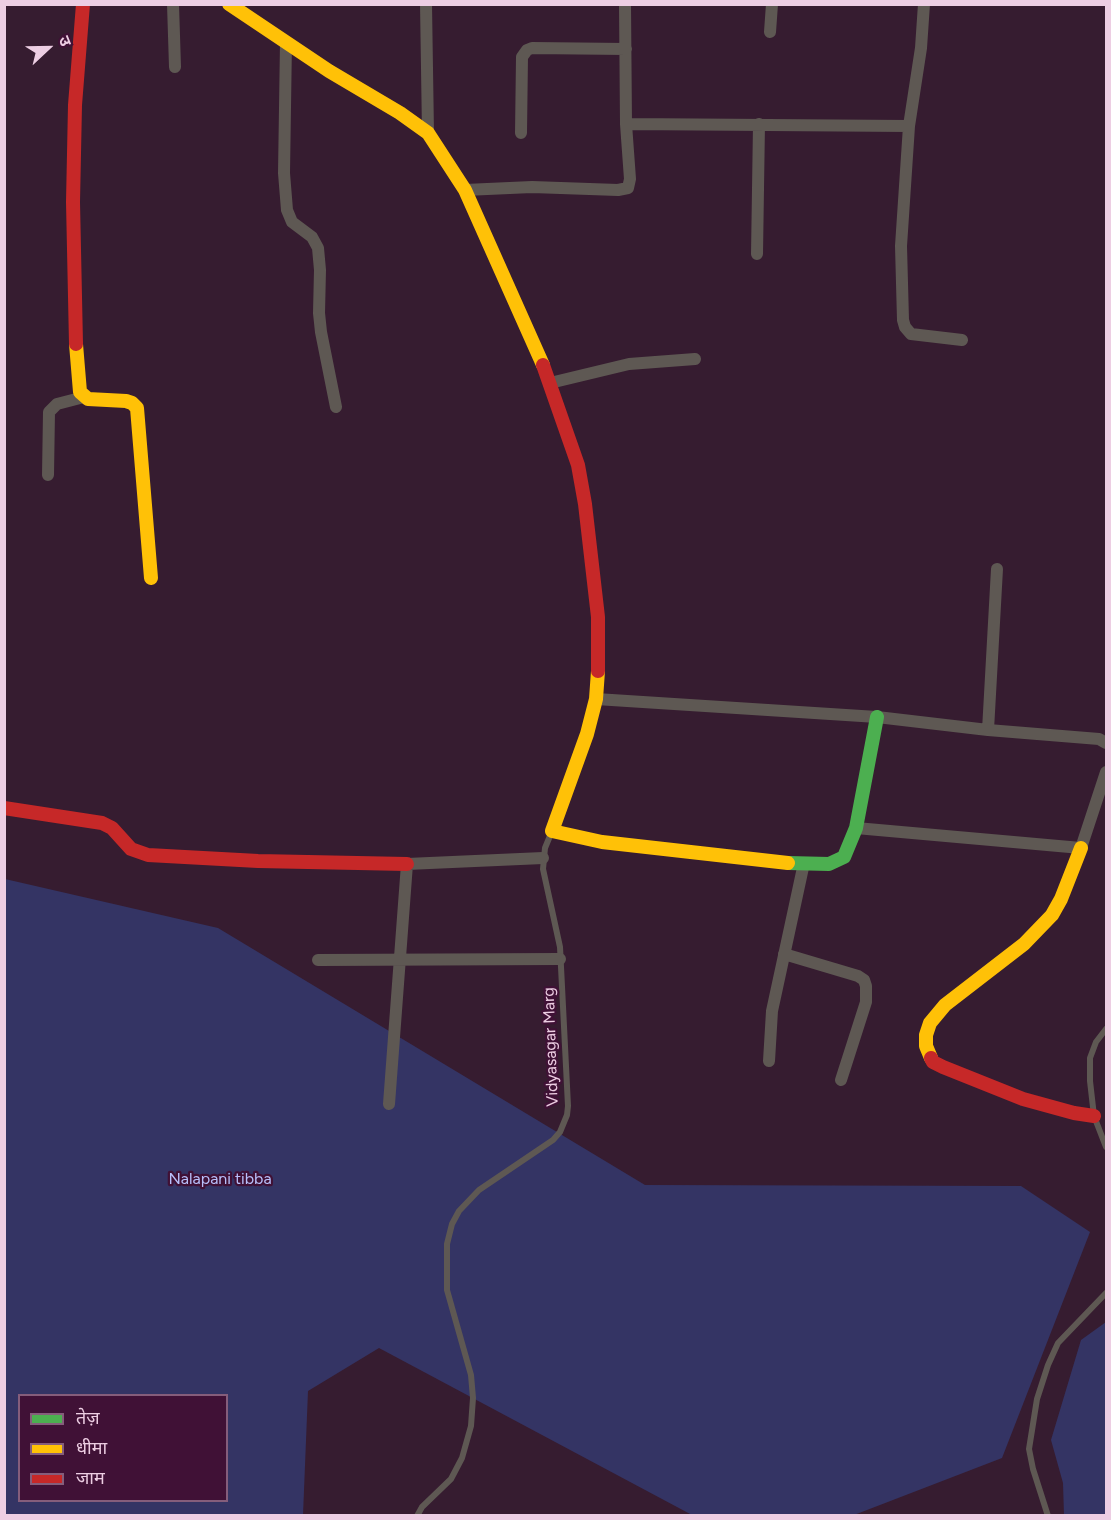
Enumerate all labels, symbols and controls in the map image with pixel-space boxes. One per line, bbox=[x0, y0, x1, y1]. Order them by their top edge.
north arrow bbox=[18, 18, 78, 78]
text: उ bbox=[55, 33, 76, 49]
street label: Vidyasagar Marg bbox=[539, 987, 563, 1107]
park label: Nalapani tibba bbox=[168, 1169, 272, 1189]
legend bbox=[18, 1394, 228, 1502]
text: तेज़ bbox=[76, 1407, 100, 1429]
text: धीमा bbox=[76, 1437, 107, 1459]
text: जाम bbox=[76, 1467, 105, 1489]

